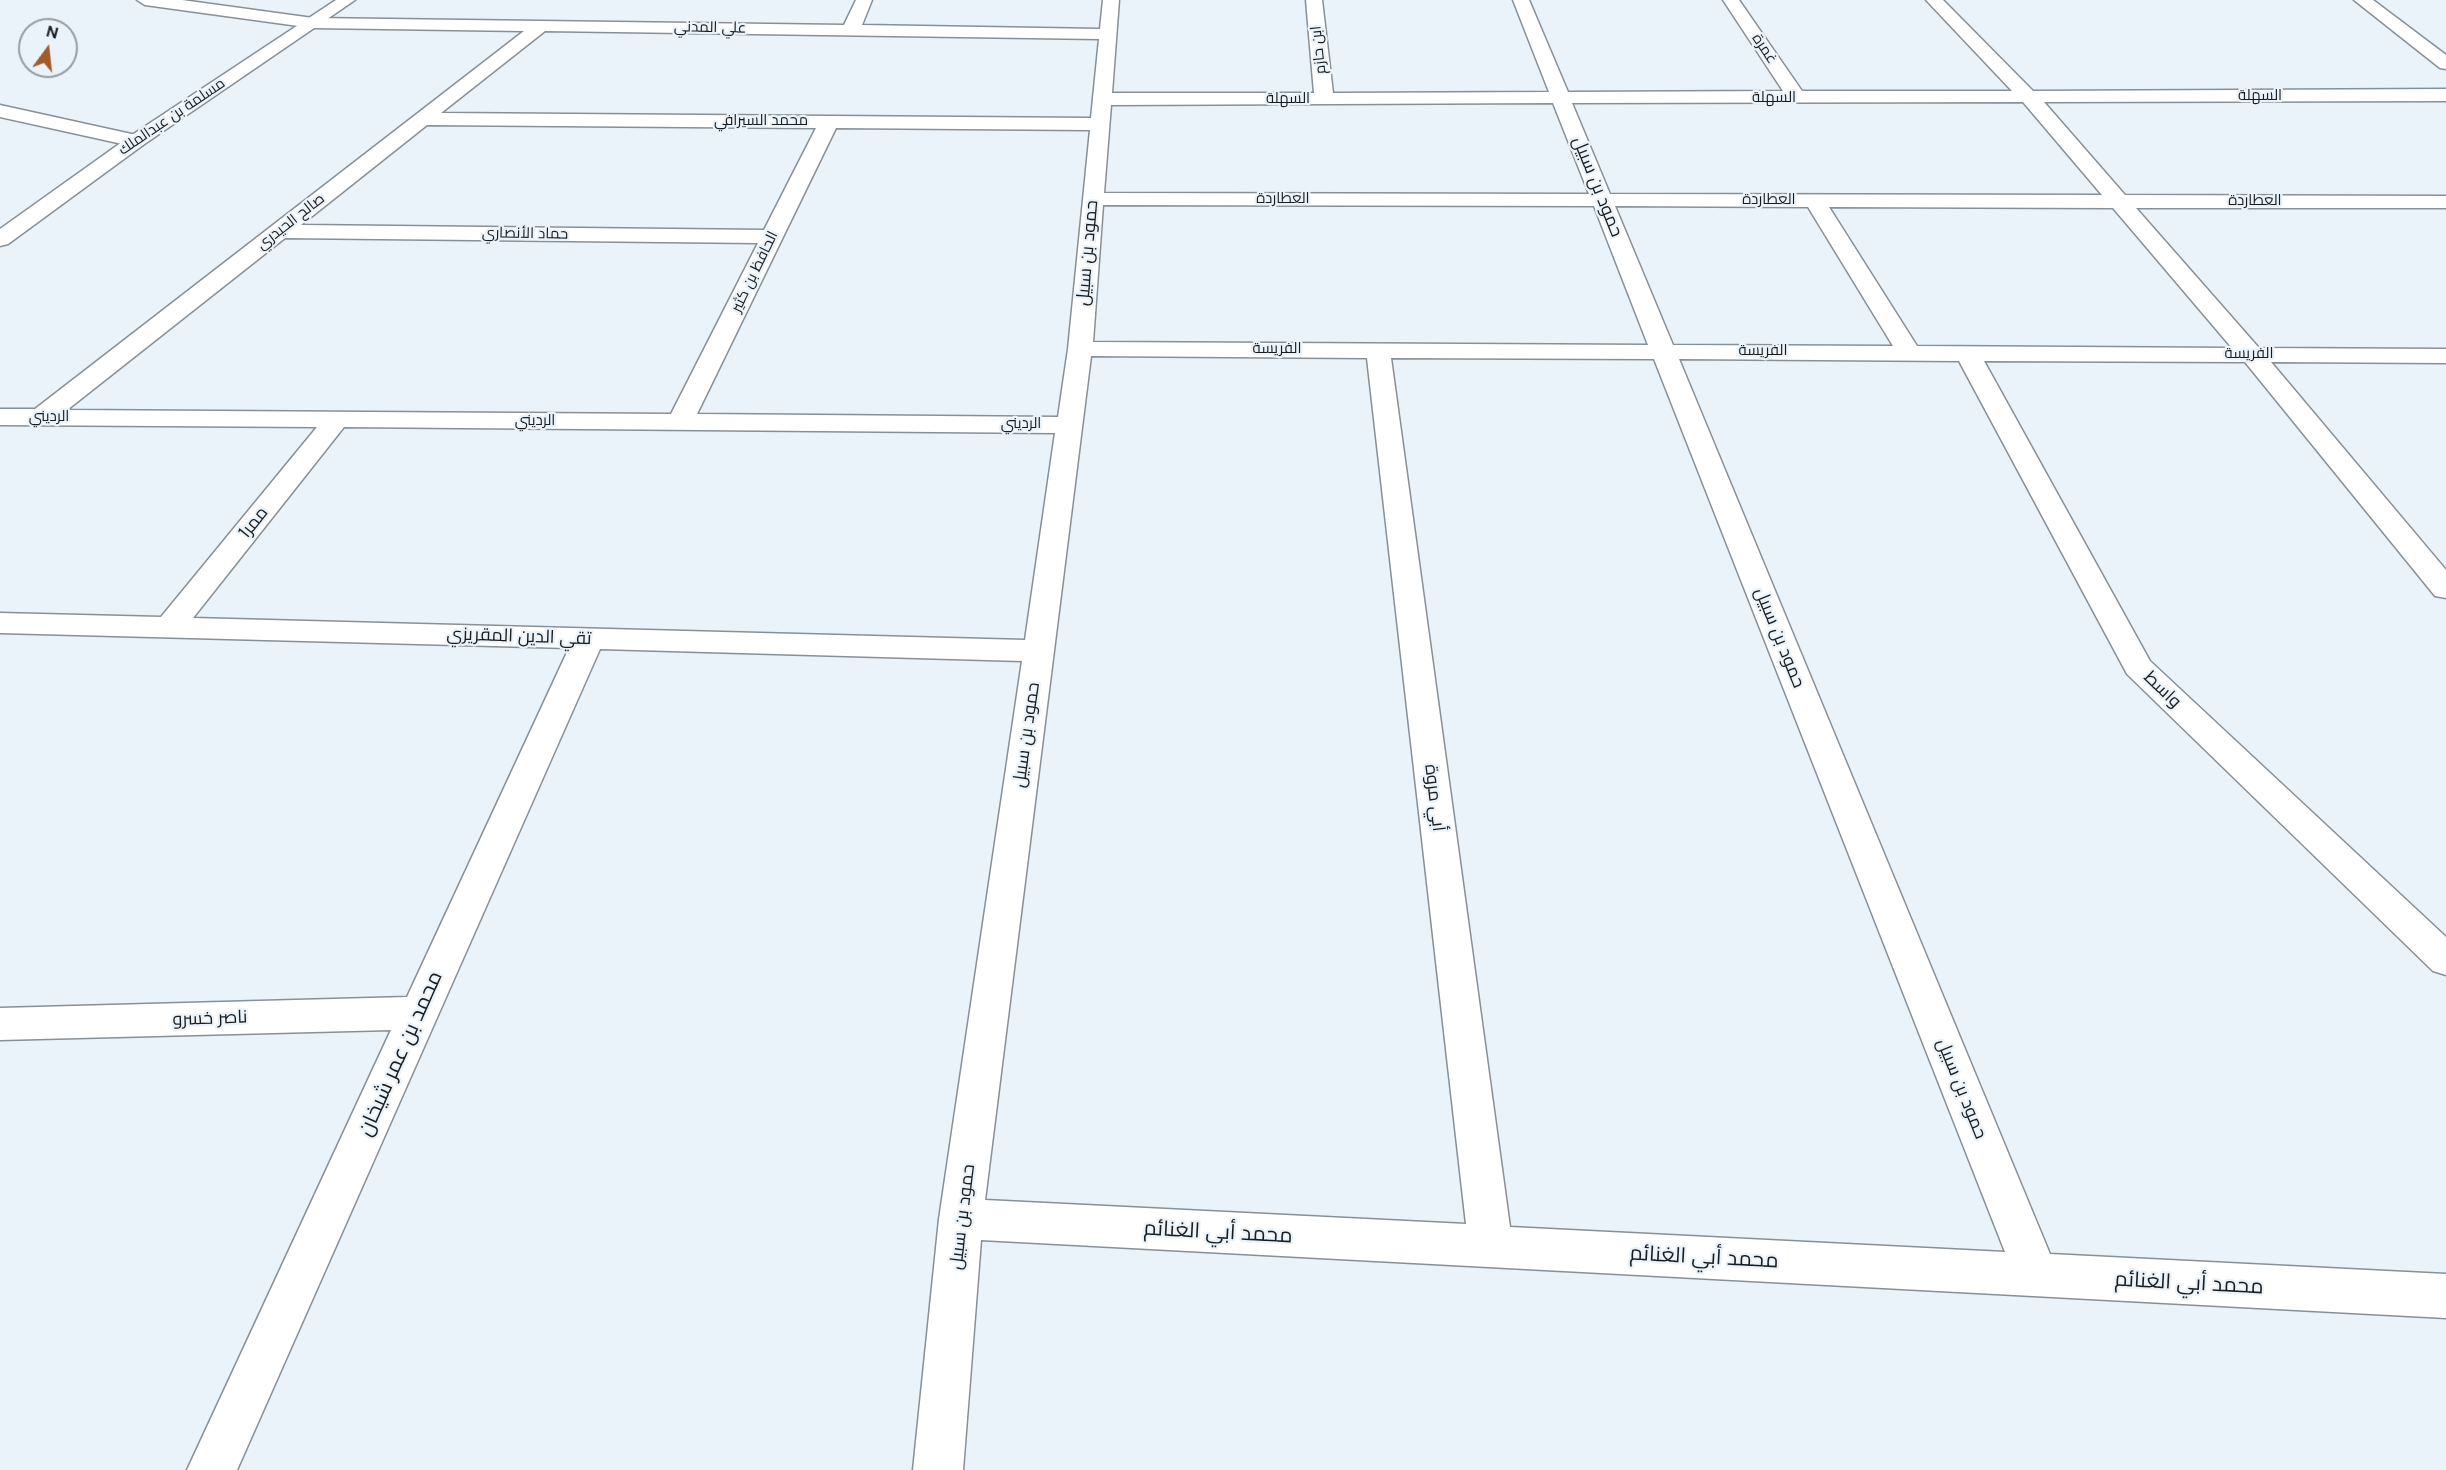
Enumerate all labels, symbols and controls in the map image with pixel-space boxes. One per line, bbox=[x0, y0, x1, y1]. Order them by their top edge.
north arrow bbox=[18, 18, 78, 78]
street label: علي المدني bbox=[674, 18, 746, 38]
text: N bbox=[44, 20, 61, 44]
street label: ابن حازم bbox=[1308, 25, 1330, 75]
street label: غمرة bbox=[1748, 31, 1780, 67]
street label: مسلمة بن عبدالملك bbox=[115, 75, 229, 159]
street label: السهلة bbox=[2238, 87, 2282, 105]
street label: السهلة bbox=[1752, 89, 1796, 107]
street label: السهلة bbox=[1266, 90, 1310, 108]
street label: محمد السيرافي bbox=[714, 112, 808, 130]
street label: حمود بن سبيل bbox=[1567, 134, 1627, 240]
street label: صالح الحيدري bbox=[253, 190, 329, 254]
street label: العطاردة bbox=[1256, 190, 1310, 208]
street label: العطاردة bbox=[1742, 191, 1796, 209]
street label: العطاردة bbox=[2228, 192, 2282, 210]
street label: حمود بن سبيل bbox=[1073, 199, 1103, 307]
street label: حماد الأنصاري bbox=[482, 224, 568, 244]
street label: الحافظ بن كثير bbox=[728, 229, 782, 315]
street label: الفريسة bbox=[1252, 340, 1302, 358]
street label: الفريسة bbox=[1738, 342, 1788, 360]
street label: الفريسة bbox=[2224, 345, 2274, 363]
street label: الرديني bbox=[29, 408, 69, 426]
street label: الرديني bbox=[515, 412, 555, 430]
street label: الرديني bbox=[1001, 415, 1041, 433]
street label: ممر1 bbox=[235, 503, 273, 543]
street label: حمود بن سبيل bbox=[1749, 585, 1809, 691]
street label: تقي الدين المقريزي bbox=[446, 624, 592, 650]
street label: واسط bbox=[2139, 667, 2185, 713]
street label: حمود بن سبيل bbox=[1009, 681, 1045, 789]
street label: أبي مروة bbox=[1419, 763, 1449, 833]
street label: محمد بن عمر شيخان bbox=[353, 968, 449, 1140]
street label: ناصر خسرو bbox=[172, 1007, 248, 1031]
street label: حمود بن سبيل bbox=[1931, 1036, 1991, 1142]
street label: حمود بن سبيل bbox=[946, 1163, 980, 1271]
street label: محمد أبي الغنائم bbox=[1143, 1217, 1293, 1249]
street label: محمد أبي الغنائم bbox=[1629, 1242, 1779, 1274]
street label: محمد أبي الغنائم bbox=[2114, 1268, 2264, 1300]

